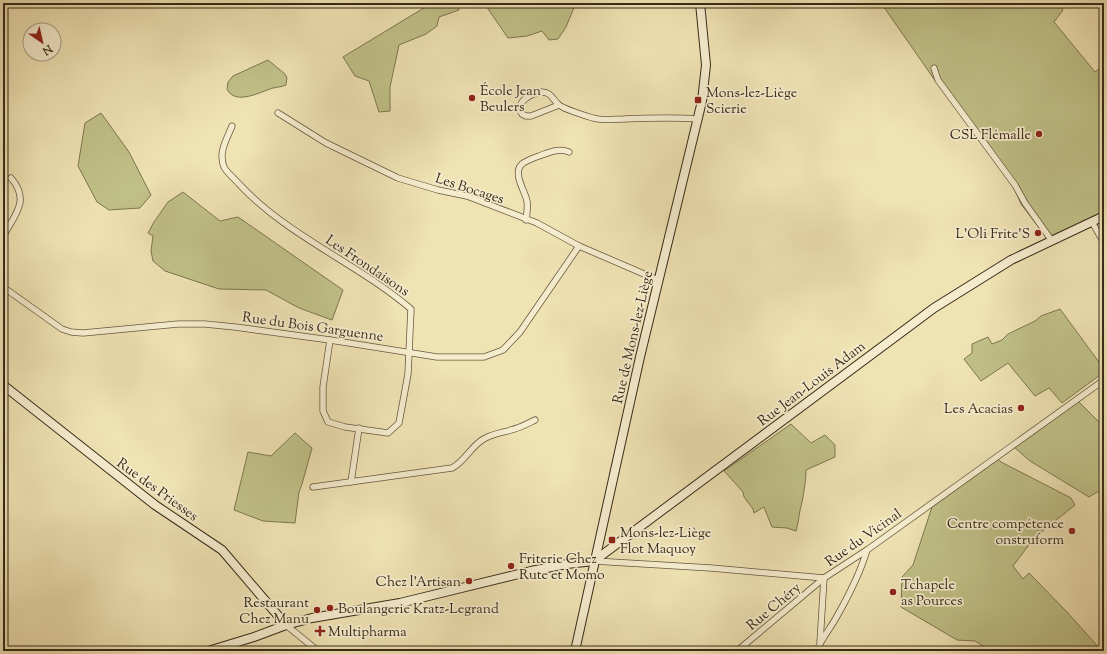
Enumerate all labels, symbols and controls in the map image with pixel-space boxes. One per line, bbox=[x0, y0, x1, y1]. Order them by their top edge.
north arrow bbox=[22, 22, 62, 62]
text: N bbox=[39, 40, 56, 59]
place label: École Jean Beulers bbox=[480, 82, 541, 118]
place label: Mons-lez-Liège Scierie bbox=[706, 84, 797, 120]
marker: École Jean Beulers bbox=[467, 93, 477, 103]
marker: Mons-lez-Liège Scierie bbox=[693, 95, 703, 105]
place label: CSL Flémalle bbox=[950, 126, 1031, 146]
marker: CSL Flémalle bbox=[1034, 129, 1044, 139]
street label: Les Bocages bbox=[432, 169, 506, 210]
place label: L’Oli Frite’S bbox=[956, 225, 1030, 245]
marker: L’Oli Frite’S bbox=[1033, 228, 1043, 238]
street label: Les Frondaisons bbox=[321, 231, 413, 302]
street label: Rue de Mons-lez-Liège bbox=[609, 269, 659, 406]
street label: Rue du Bois Garguenne bbox=[241, 308, 385, 348]
street label: Rue Jean-Louis Adam bbox=[754, 337, 871, 432]
place label: Les Acacias bbox=[944, 400, 1013, 420]
marker: Les Acacias bbox=[1016, 403, 1026, 413]
street label: Rue des Priesses bbox=[112, 454, 202, 527]
street label: Rue du Vicinal bbox=[822, 505, 907, 572]
place label: Centre compétence onstruform bbox=[947, 515, 1064, 551]
place label: Mons-lez-Liège Flot Maquoy bbox=[620, 524, 711, 560]
marker: Centre compétence onstruform bbox=[1067, 526, 1077, 536]
marker: Mons-lez-Liège Flot Maquoy bbox=[607, 535, 617, 545]
place label: Friterie Chez Rute et Momo bbox=[519, 550, 605, 586]
marker: Friterie Chez Rute et Momo bbox=[506, 561, 516, 571]
place label: Chez l'Artisan bbox=[376, 573, 461, 593]
marker: Chez l'Artisan bbox=[464, 576, 474, 586]
place label: Tchapele as Pources bbox=[901, 576, 963, 612]
street label: Rue Chéry bbox=[743, 579, 806, 636]
marker: Tchapele as Pources bbox=[888, 587, 898, 597]
place label: Restaurant Chez Manu bbox=[239, 594, 309, 630]
place label: Boulangerie Kratz-Legrand bbox=[338, 600, 499, 620]
marker: Boulangerie Kratz-Legrand bbox=[325, 603, 335, 613]
marker: Restaurant Chez Manu bbox=[312, 605, 322, 615]
place label: Multipharma bbox=[328, 623, 407, 643]
marker: Multipharma bbox=[315, 626, 325, 636]

